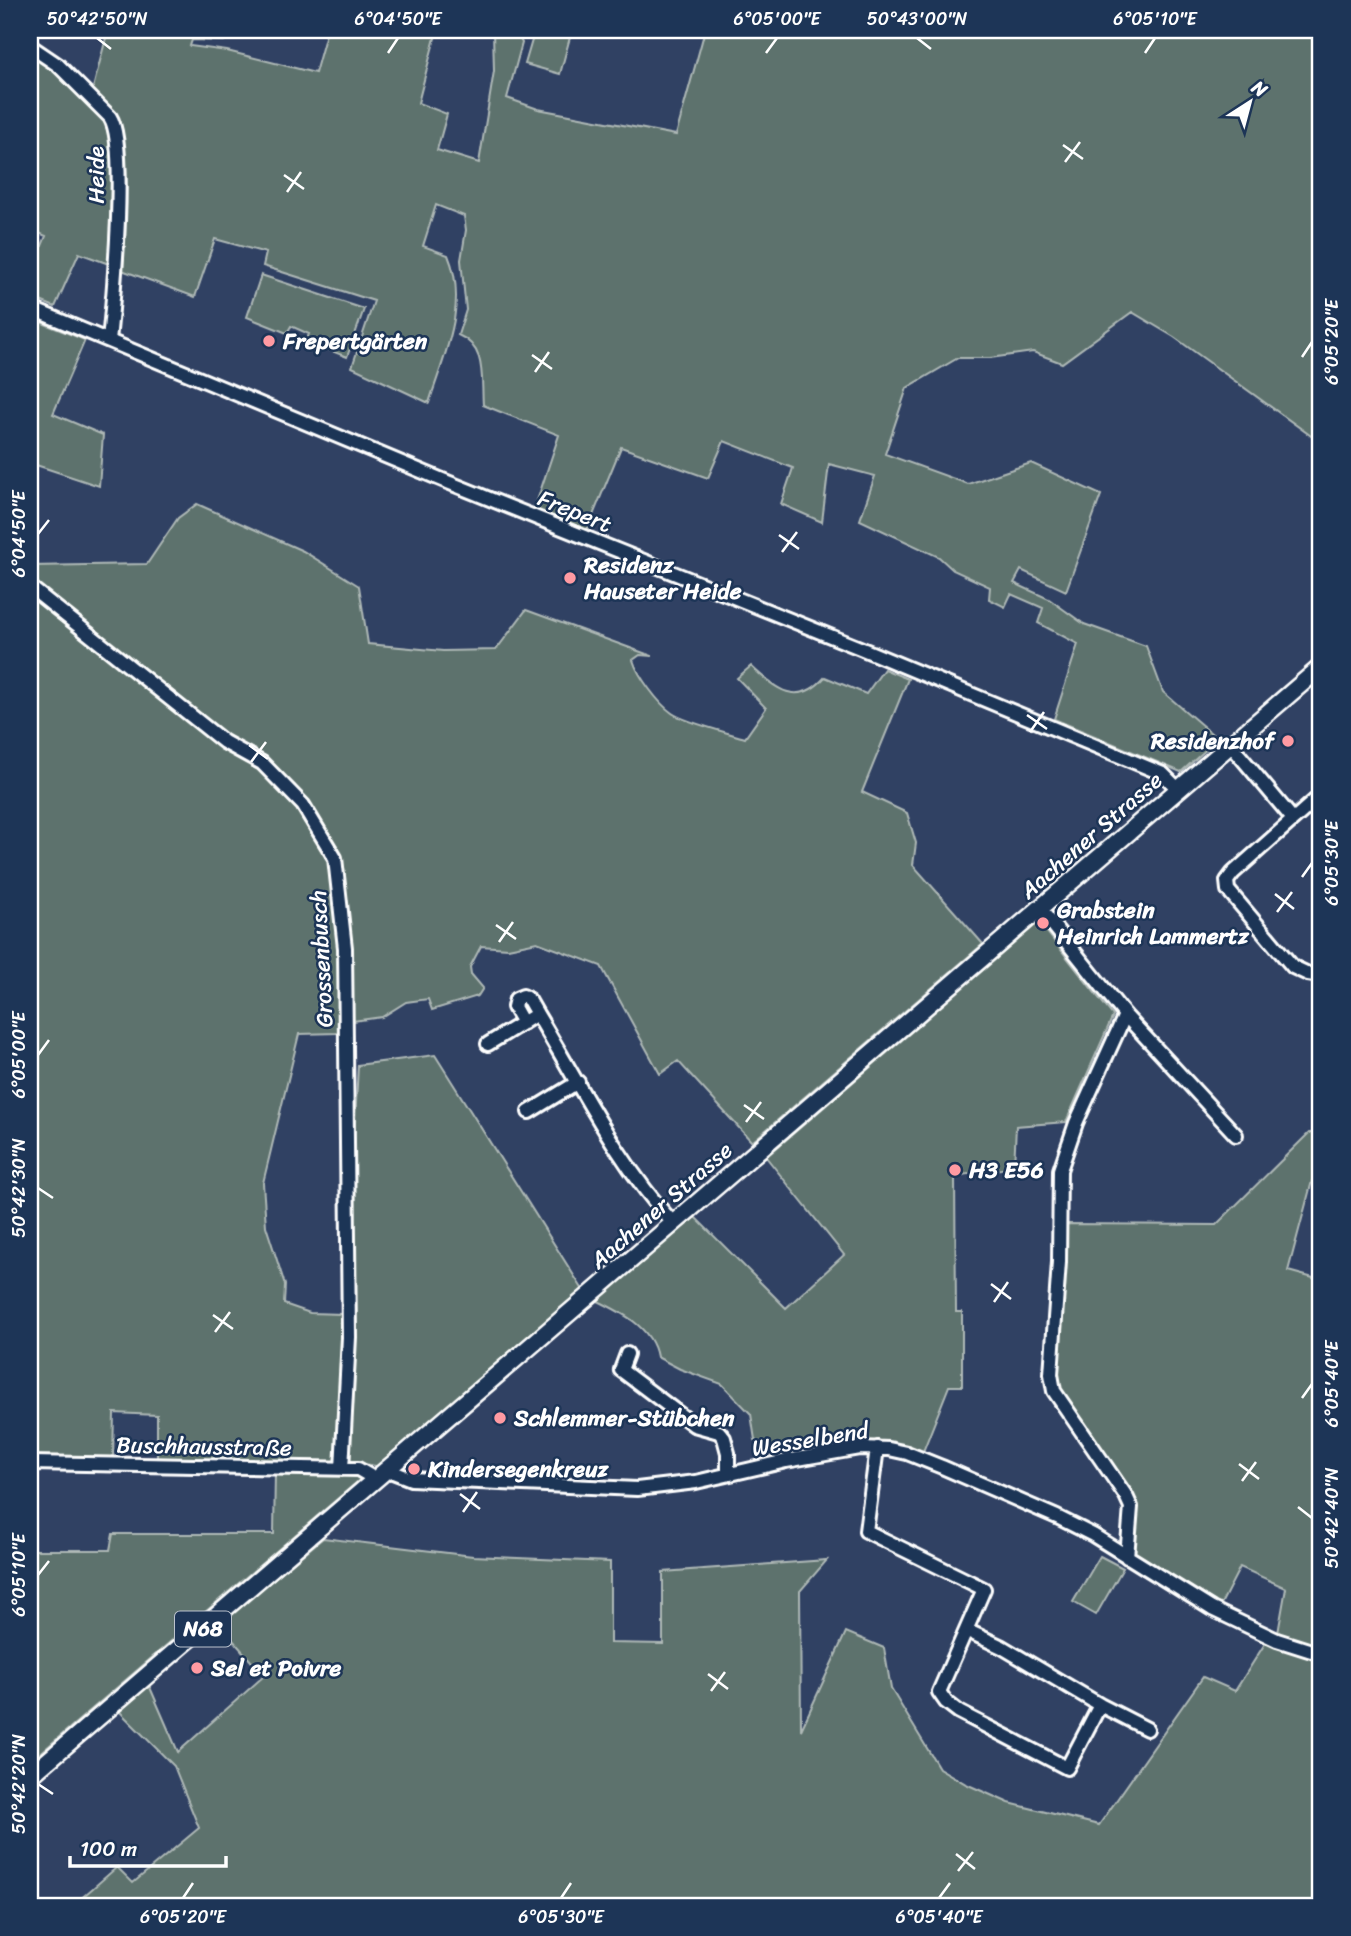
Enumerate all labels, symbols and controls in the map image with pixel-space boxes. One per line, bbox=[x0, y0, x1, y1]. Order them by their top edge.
text: 50°42'50"N bbox=[47, 3, 148, 35]
text: 6°04'50"E bbox=[354, 3, 443, 35]
text: 6°05'00"E bbox=[733, 3, 822, 35]
text: 50°43'00"N bbox=[867, 3, 968, 35]
text: 6°05'10"E bbox=[1113, 3, 1198, 35]
north arrow bbox=[1214, 66, 1284, 136]
text: N bbox=[1244, 71, 1275, 106]
street label: Heide bbox=[76, 146, 117, 204]
text: 6°05'20"E bbox=[1316, 298, 1348, 385]
place label: Frepertgärten bbox=[282, 321, 428, 362]
marker: Frepertgärten bbox=[261, 333, 277, 349]
street label: Frepert bbox=[531, 478, 618, 545]
text: 6°04'50"E bbox=[3, 489, 35, 578]
place label: Residenz Hauseter Heide bbox=[583, 545, 742, 612]
marker: Residenz Hauseter Heide bbox=[562, 570, 578, 586]
place label: Residenzhof bbox=[1150, 721, 1277, 762]
marker: Residenzhof bbox=[1280, 733, 1296, 749]
street label: Aachener Strasse bbox=[1009, 761, 1173, 910]
text: 6°05'30"E bbox=[1316, 819, 1348, 906]
street label: Grossenbusch bbox=[297, 889, 346, 1029]
place label: Grabstein Heinrich Lammertz bbox=[1056, 890, 1250, 957]
marker: Grabstein Heinrich Lammertz bbox=[1035, 915, 1051, 931]
text: 6°05'00"E bbox=[3, 1010, 35, 1099]
street label: Aachener Strasse bbox=[579, 1131, 743, 1280]
text: 50°42'30"N bbox=[3, 1138, 35, 1238]
place label: H3 E56 bbox=[968, 1150, 1044, 1191]
marker: H3 E56 bbox=[947, 1162, 963, 1178]
text: 6°05'40"E bbox=[1316, 1339, 1348, 1428]
place label: Schlemmer-Stübchen bbox=[513, 1398, 735, 1439]
marker: Schlemmer-Stübchen bbox=[492, 1410, 508, 1426]
street label: Wesselbend bbox=[749, 1410, 873, 1469]
street label: Buschhausstraße bbox=[116, 1424, 292, 1469]
place label: Kindersegenkreuz bbox=[427, 1449, 609, 1490]
marker: Kindersegenkreuz bbox=[406, 1461, 422, 1477]
text: 50°42'40"N bbox=[1316, 1467, 1348, 1568]
text: 6°05'10"E bbox=[3, 1532, 35, 1617]
road number: N68 bbox=[175, 1612, 231, 1646]
place label: Sel et Poivre bbox=[210, 1648, 341, 1689]
marker: Sel et Poivre bbox=[189, 1660, 205, 1676]
text: 50°42'20"N bbox=[3, 1733, 35, 1834]
scale bar bbox=[70, 1824, 226, 1868]
text: 100 m bbox=[80, 1830, 137, 1868]
text: 6°05'20"E bbox=[140, 1901, 227, 1933]
text: 6°05'30"E bbox=[518, 1901, 605, 1933]
text: 6°05'40"E bbox=[895, 1901, 984, 1933]

